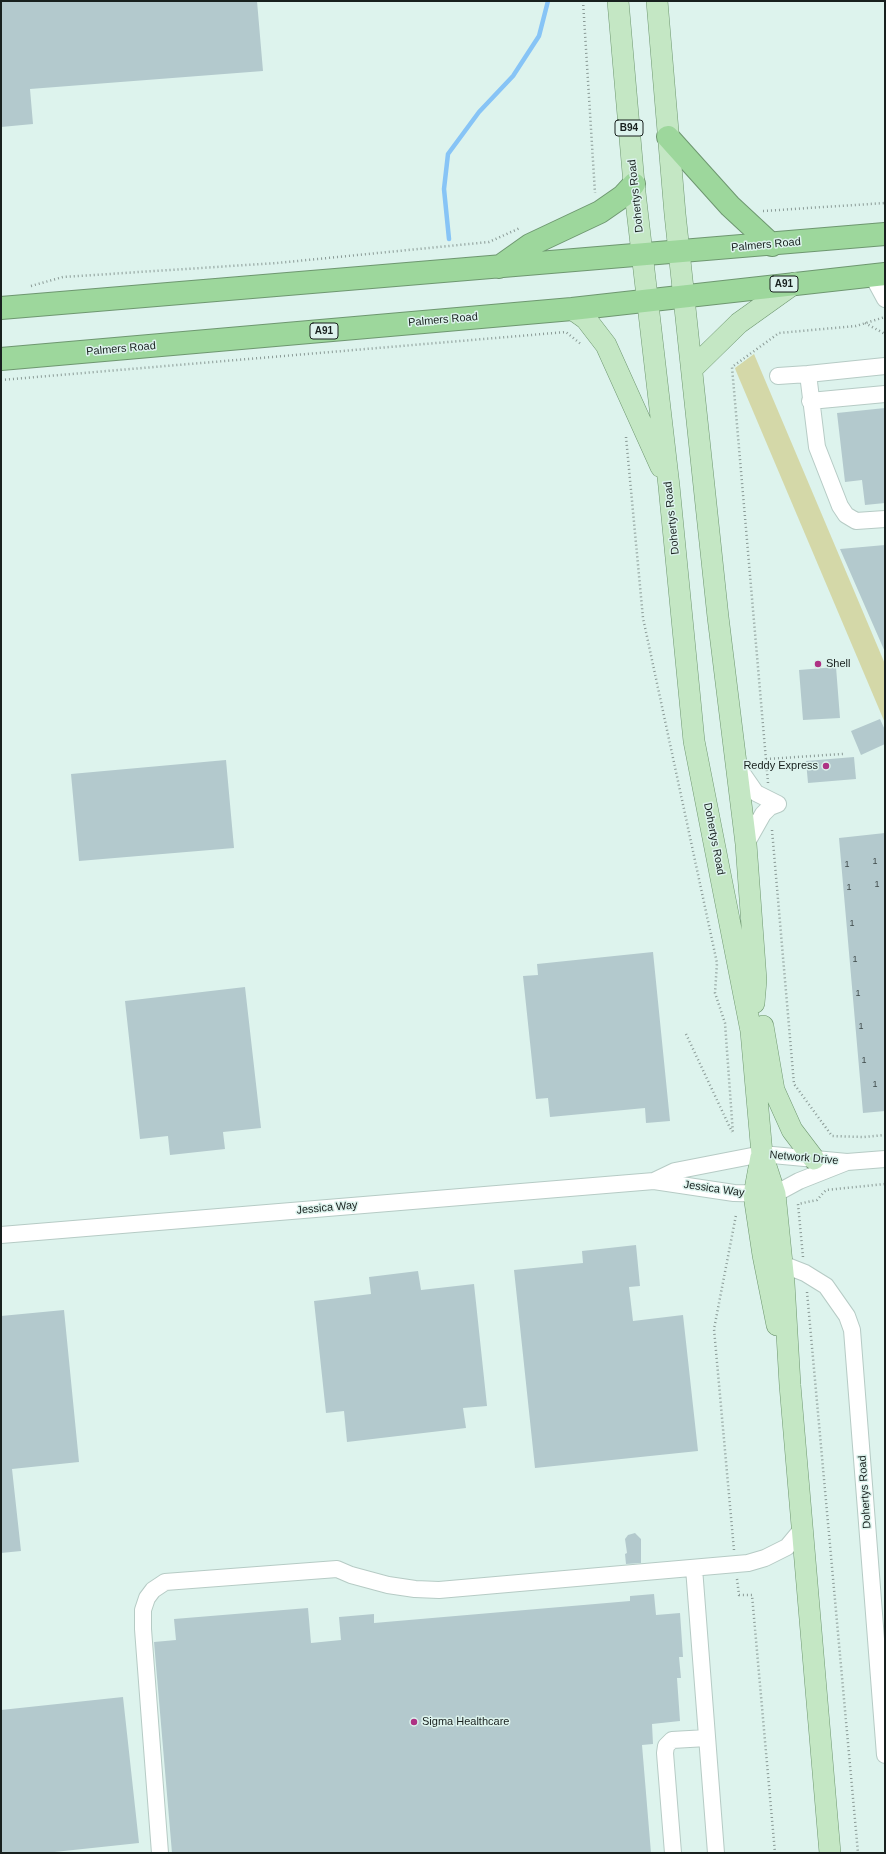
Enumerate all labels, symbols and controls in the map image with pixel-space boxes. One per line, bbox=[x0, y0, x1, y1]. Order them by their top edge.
road number: B94 bbox=[615, 120, 643, 136]
street label: Dohertys Road bbox=[626, 159, 646, 233]
street label: Palmers Road bbox=[731, 235, 801, 255]
road number: A91 bbox=[770, 276, 798, 292]
street label: Palmers Road bbox=[408, 310, 478, 330]
road number: A91 bbox=[310, 323, 338, 339]
street label: Palmers Road bbox=[86, 339, 156, 359]
street label: Dohertys Road bbox=[662, 481, 682, 555]
place label: Shell bbox=[826, 657, 850, 671]
marker: Shell bbox=[813, 659, 823, 669]
place label: Reddy Express bbox=[743, 759, 818, 773]
marker: Reddy Express bbox=[821, 761, 831, 771]
street label: Dohertys Road bbox=[701, 802, 727, 876]
house number: 1 bbox=[872, 857, 878, 867]
house number: 1 bbox=[844, 860, 850, 870]
house number: 1 bbox=[874, 880, 880, 890]
house number: 1 bbox=[846, 883, 852, 893]
house number: 1 bbox=[849, 919, 855, 929]
house number: 1 bbox=[852, 955, 858, 965]
house number: 1 bbox=[855, 989, 861, 999]
house number: 1 bbox=[858, 1022, 864, 1032]
house number: 1 bbox=[861, 1056, 867, 1066]
house number: 1 bbox=[872, 1080, 878, 1090]
street label: Network Drive bbox=[769, 1148, 839, 1168]
street label: Jessica Way bbox=[683, 1178, 745, 1200]
street label: Jessica Way bbox=[296, 1199, 358, 1217]
street label: Dohertys Road bbox=[856, 1455, 874, 1529]
place label: Sigma Healthcare bbox=[422, 1715, 509, 1729]
marker: Sigma Healthcare bbox=[409, 1717, 419, 1727]

